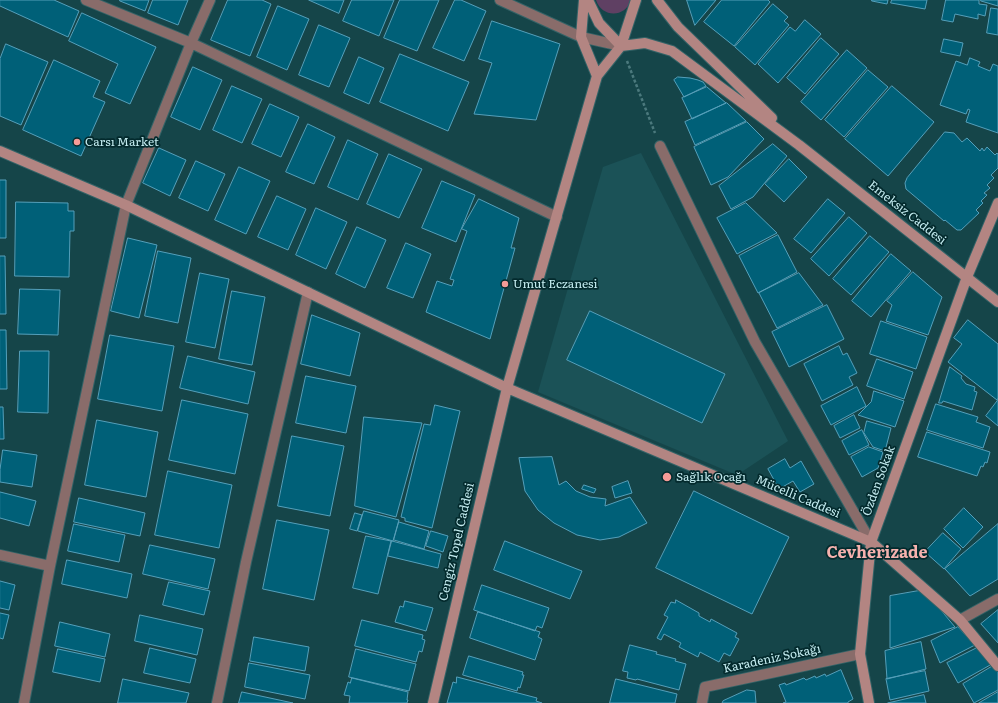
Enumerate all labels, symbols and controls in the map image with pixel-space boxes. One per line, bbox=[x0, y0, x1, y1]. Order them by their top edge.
place label: Carsı Market bbox=[85, 135, 159, 149]
marker: Carsı Market bbox=[72, 137, 82, 147]
street label: Emeksiz Caddesi bbox=[865, 178, 949, 248]
place label: Umut Eczanesi bbox=[513, 277, 597, 291]
marker: Umut Eczanesi bbox=[500, 279, 510, 289]
street label: Özden Sokak bbox=[860, 444, 898, 518]
place label: Sağlık Ocağı bbox=[676, 470, 746, 484]
marker: Sağlık Ocağı bbox=[661, 471, 673, 483]
street label: Mücelli Caddesi bbox=[754, 473, 842, 521]
street label: Cengiz Topel Caddesi bbox=[436, 482, 478, 602]
district label: Cevherizade bbox=[826, 543, 928, 563]
street label: Karadeniz Sokağı bbox=[722, 642, 822, 676]

